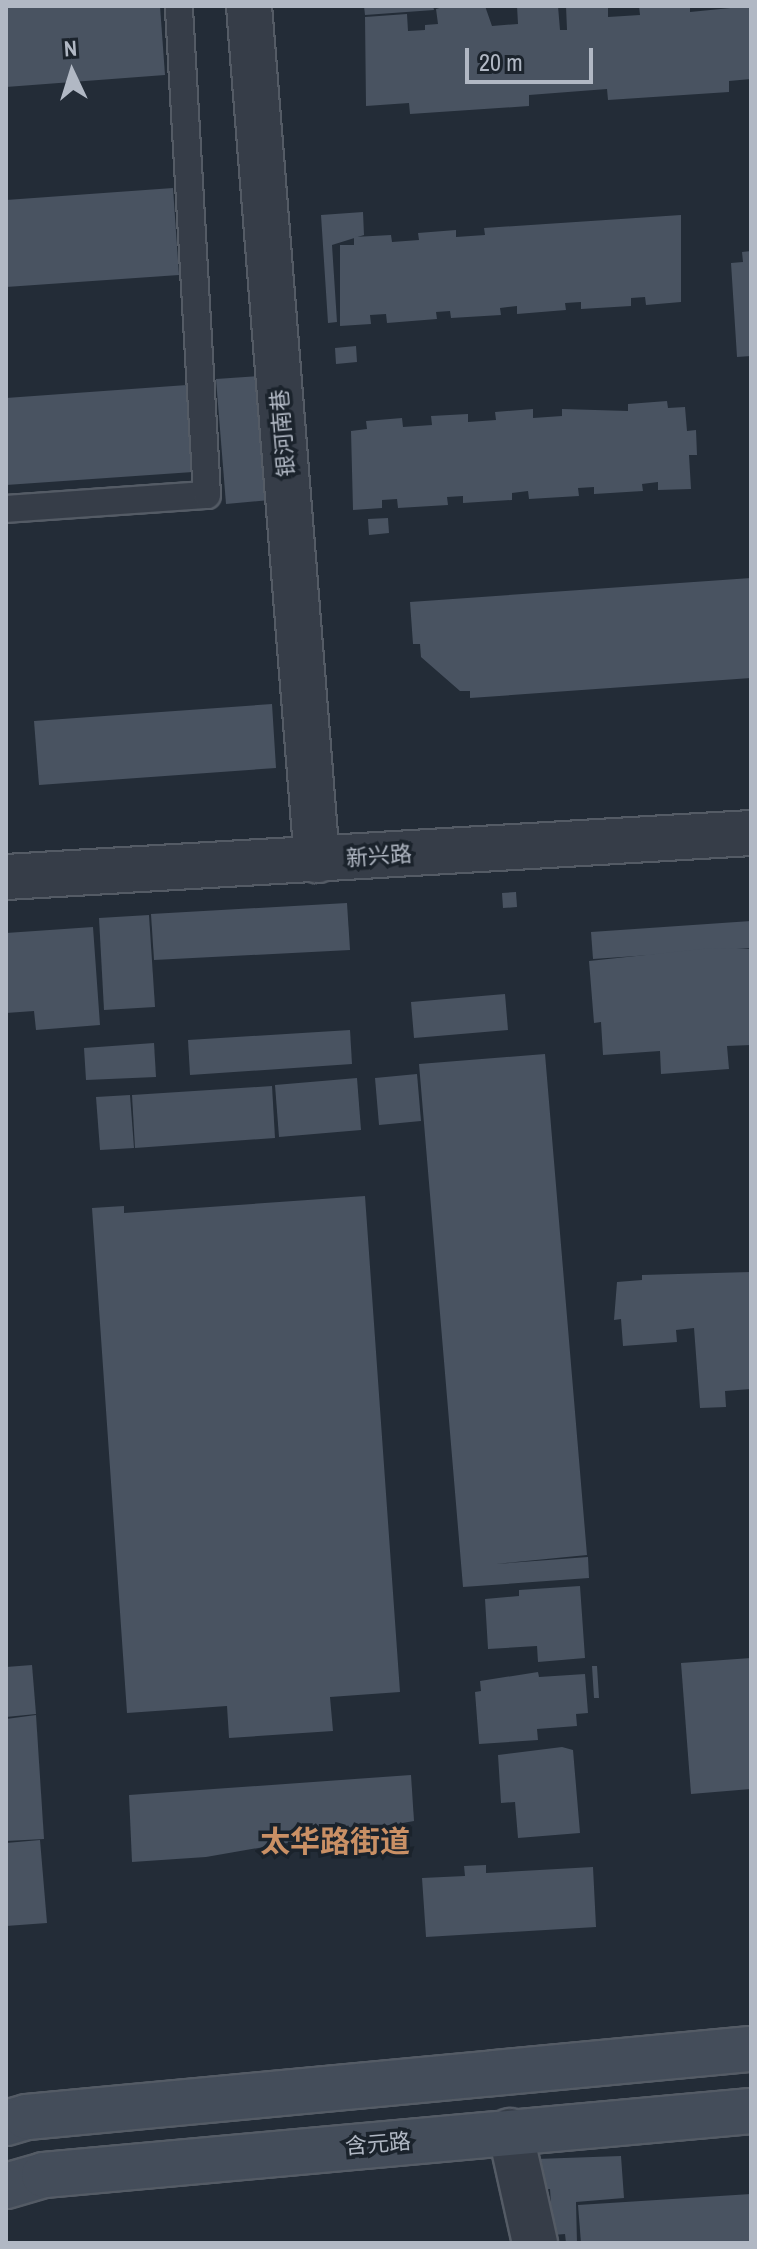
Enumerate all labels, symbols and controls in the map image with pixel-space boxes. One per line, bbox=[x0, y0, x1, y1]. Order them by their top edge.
north arrow bbox=[32, 32, 112, 112]
scale bar bbox=[469, 32, 597, 82]
text: N bbox=[63, 33, 78, 63]
text: 20 m bbox=[479, 46, 523, 78]
street label: 银河南巷 bbox=[266, 388, 300, 478]
street label: 新兴路 bbox=[345, 841, 413, 871]
district label: 太华路街道 bbox=[260, 1823, 410, 1859]
street label: 含元路 bbox=[344, 2128, 412, 2160]

